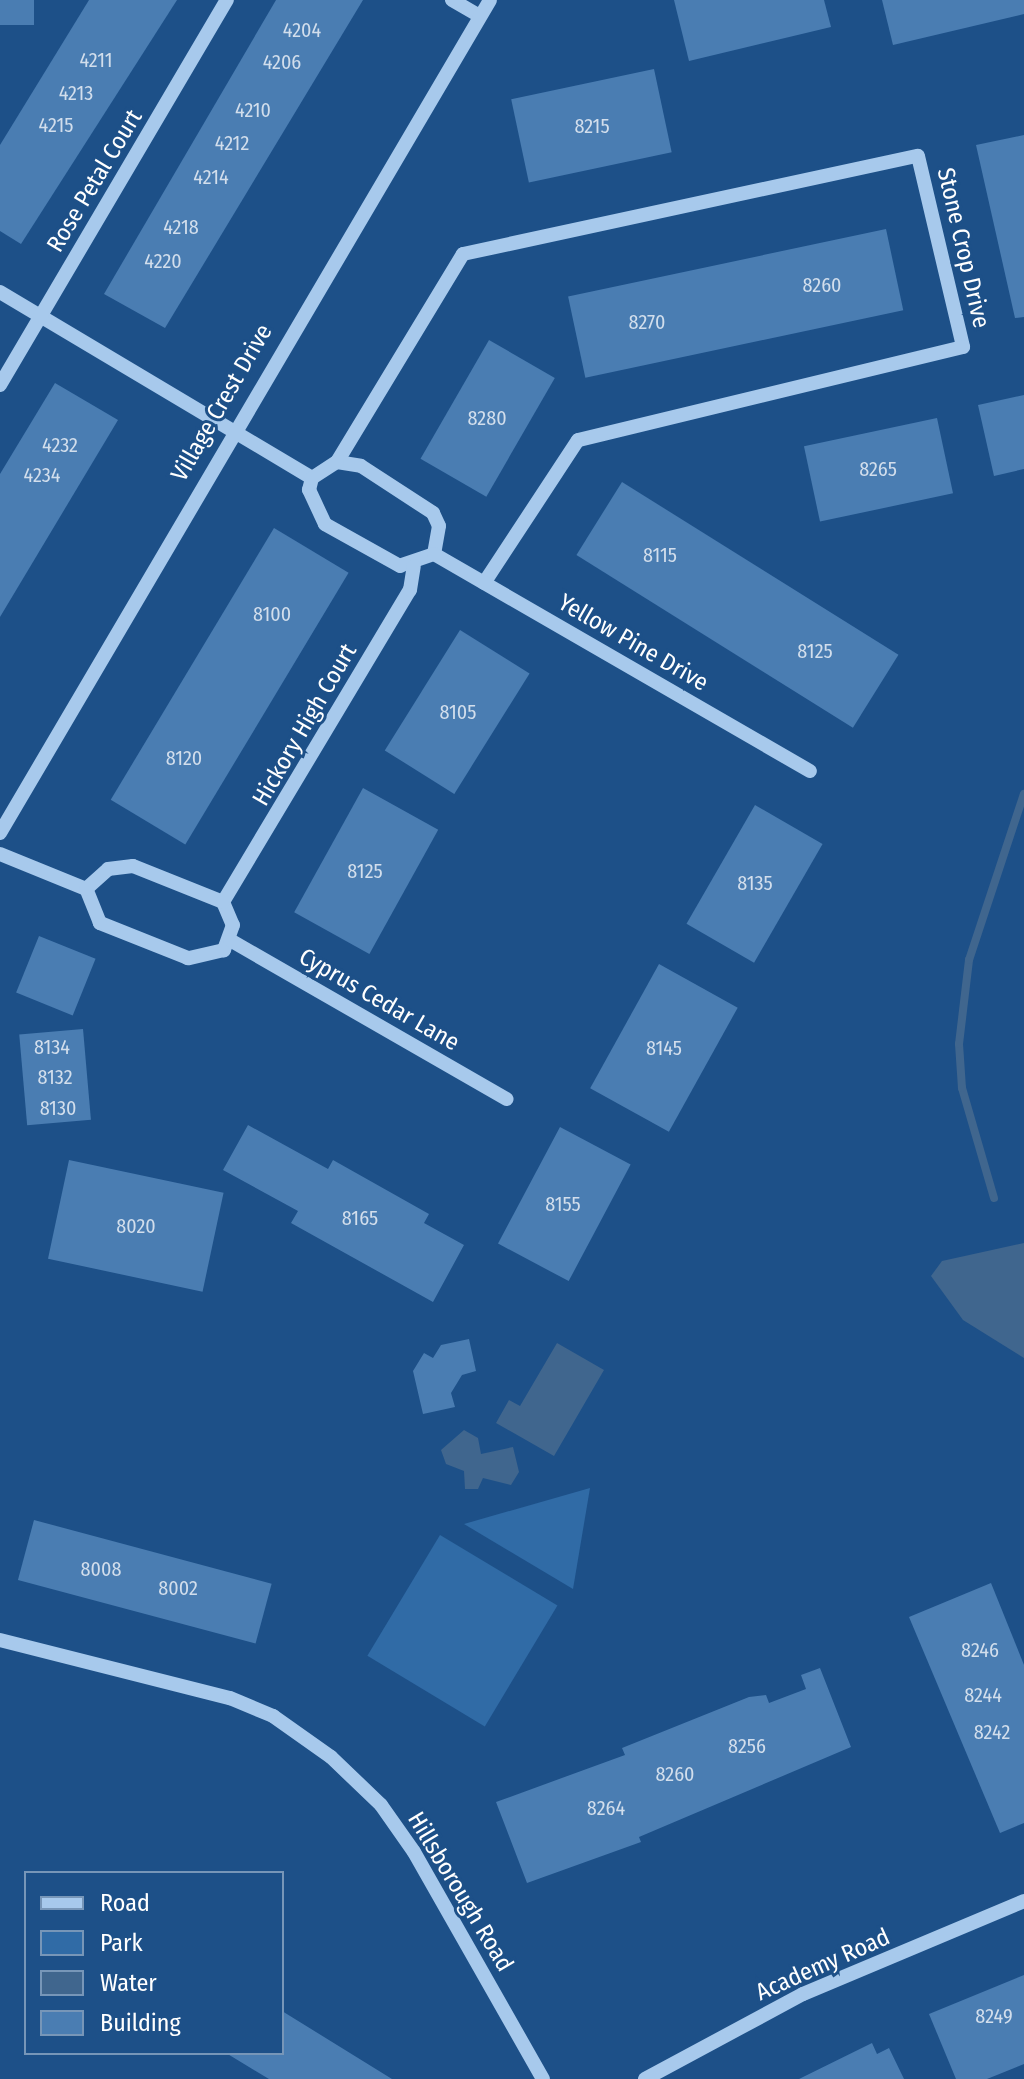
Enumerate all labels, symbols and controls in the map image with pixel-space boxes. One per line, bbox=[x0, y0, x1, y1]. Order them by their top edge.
house number: 4204 bbox=[283, 18, 321, 42]
house number: 4211 bbox=[79, 48, 113, 72]
house number: 4206 bbox=[263, 50, 301, 74]
house number: 4213 bbox=[59, 81, 93, 105]
house number: 4210 bbox=[235, 98, 271, 122]
street label: Rose Petal Court bbox=[41, 105, 149, 257]
house number: 4215 bbox=[39, 113, 73, 137]
house number: 8215 bbox=[574, 114, 610, 138]
house number: 4212 bbox=[215, 131, 249, 155]
house number: 4214 bbox=[193, 165, 229, 189]
street label: Stone Crop Drive bbox=[931, 165, 995, 331]
house number: 4218 bbox=[163, 215, 199, 239]
house number: 4220 bbox=[144, 249, 182, 273]
house number: 8260 bbox=[802, 273, 842, 297]
house number: 8270 bbox=[629, 310, 665, 334]
street label: Village Crest Drive bbox=[165, 319, 279, 487]
house number: 8280 bbox=[467, 406, 507, 430]
house number: 4232 bbox=[42, 433, 78, 457]
house number: 8265 bbox=[859, 457, 897, 481]
house number: 4234 bbox=[24, 463, 60, 487]
house number: 8115 bbox=[643, 543, 677, 567]
street label: Yellow Pine Drive bbox=[553, 588, 713, 698]
house number: 8100 bbox=[253, 602, 291, 626]
street label: Hickory High Court bbox=[247, 639, 363, 811]
house number: 8125 bbox=[797, 639, 833, 663]
house number: 8105 bbox=[440, 700, 476, 724]
house number: 8120 bbox=[166, 746, 202, 770]
house number: 8125 bbox=[347, 859, 383, 883]
house number: 8135 bbox=[737, 871, 773, 895]
street label: Cyprus Cedar Lane bbox=[294, 942, 464, 1058]
house number: 8134 bbox=[34, 1035, 70, 1059]
house number: 8145 bbox=[646, 1036, 682, 1060]
house number: 8132 bbox=[38, 1065, 72, 1089]
house number: 8130 bbox=[40, 1096, 76, 1120]
house number: 8155 bbox=[545, 1192, 581, 1216]
house number: 8165 bbox=[342, 1206, 378, 1230]
house number: 8020 bbox=[116, 1214, 156, 1238]
house number: 8008 bbox=[81, 1557, 121, 1581]
house number: 8002 bbox=[158, 1576, 198, 1600]
house number: 8246 bbox=[961, 1638, 999, 1662]
house number: 8244 bbox=[964, 1683, 1002, 1707]
house number: 8242 bbox=[974, 1720, 1010, 1744]
house number: 8256 bbox=[728, 1734, 766, 1758]
house number: 8260 bbox=[655, 1762, 695, 1786]
house number: 8264 bbox=[587, 1796, 625, 1820]
street label: Hillsborough Road bbox=[401, 1807, 519, 1977]
legend bbox=[24, 1871, 284, 2055]
text: Road bbox=[100, 1889, 150, 1917]
street label: Academy Road bbox=[752, 1923, 894, 2007]
text: Park bbox=[100, 1929, 143, 1957]
text: Water bbox=[100, 1969, 157, 1997]
house number: 8249 bbox=[975, 2004, 1013, 2028]
text: Building bbox=[100, 2009, 181, 2037]

